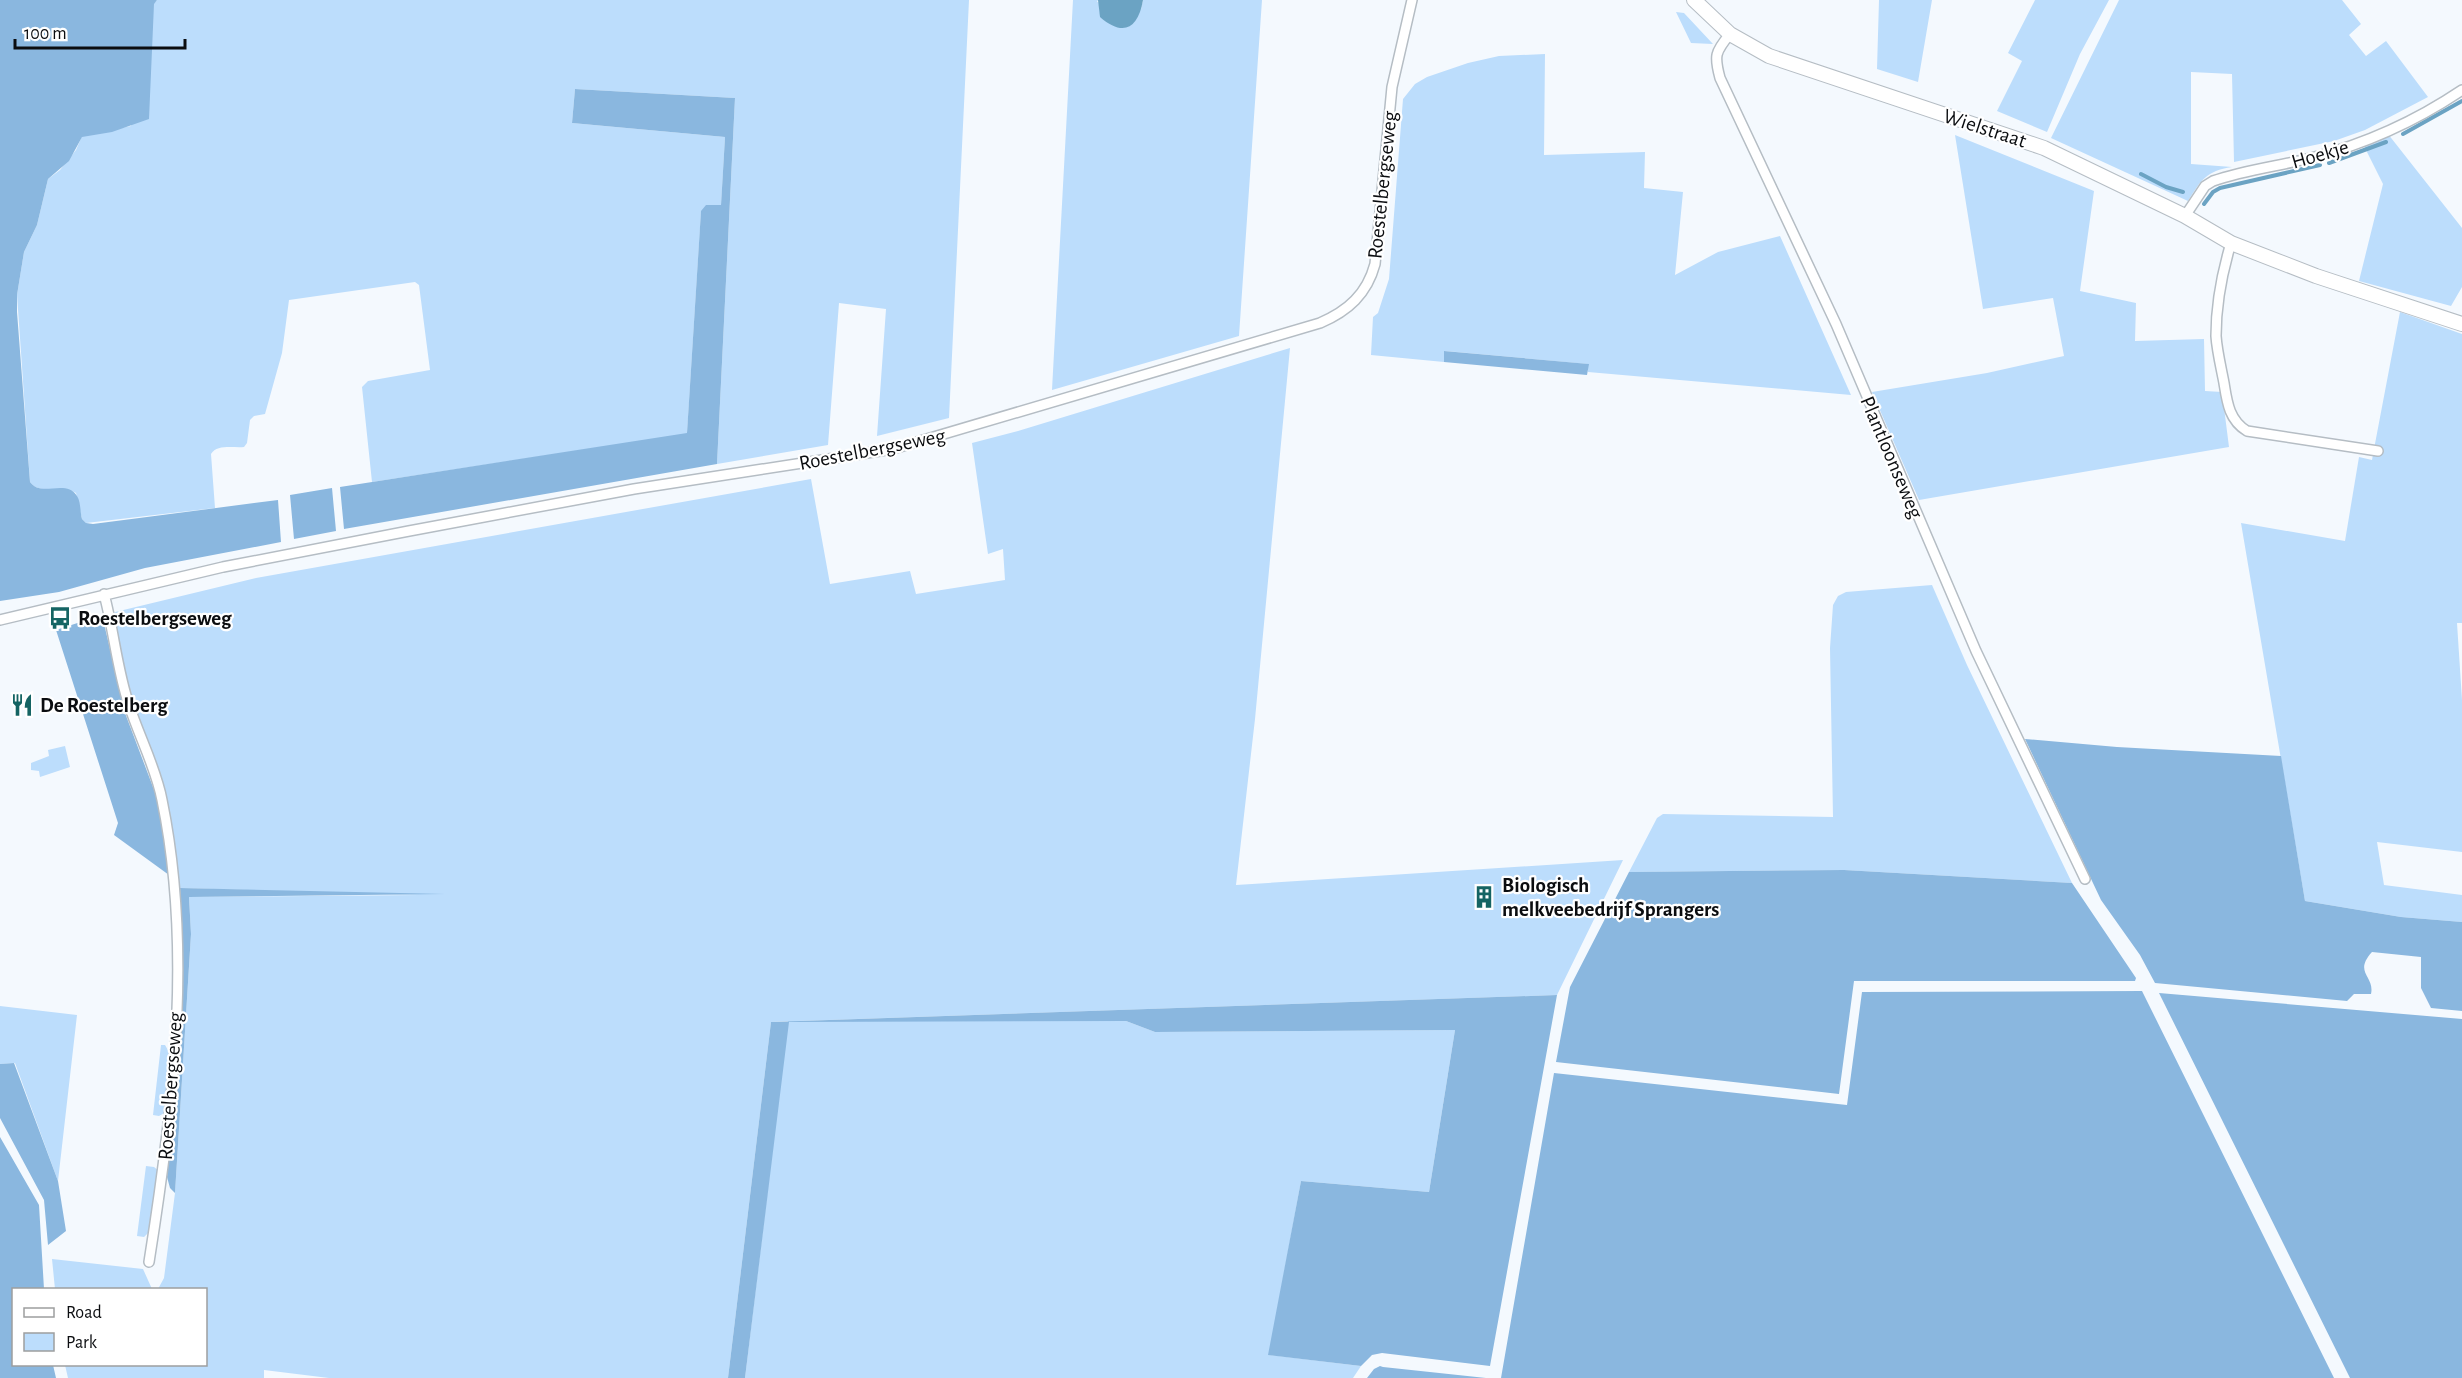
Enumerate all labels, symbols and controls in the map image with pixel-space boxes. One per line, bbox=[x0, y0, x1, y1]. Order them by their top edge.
scale bar bbox=[15, 12, 184, 50]
text: 100 m bbox=[24, 25, 67, 43]
street label: Wielstraat bbox=[1941, 105, 2029, 152]
street label: Roestelbergseweg bbox=[1364, 109, 1401, 260]
street label: Hoekje bbox=[2289, 136, 2351, 173]
street label: Plantloonseweg bbox=[1856, 393, 1927, 522]
street label: Roestelbergseweg bbox=[797, 425, 948, 474]
bus stop icon: Roestelbergseweg bbox=[47, 605, 73, 631]
place label: Roestelbergseweg bbox=[78, 608, 232, 629]
restaurant icon: De Roestelberg bbox=[9, 692, 35, 718]
place label: De Roestelberg bbox=[40, 695, 168, 716]
place label: Biologisch melkveebedrijf Sprangers bbox=[1502, 875, 1719, 920]
building icon: Biologisch melkveebedrijf Sprangers bbox=[1471, 884, 1497, 910]
street label: Roestelbergseweg bbox=[155, 1011, 186, 1161]
legend bbox=[12, 1288, 207, 1366]
text: Road bbox=[66, 1304, 102, 1322]
text: Park bbox=[66, 1334, 98, 1352]

